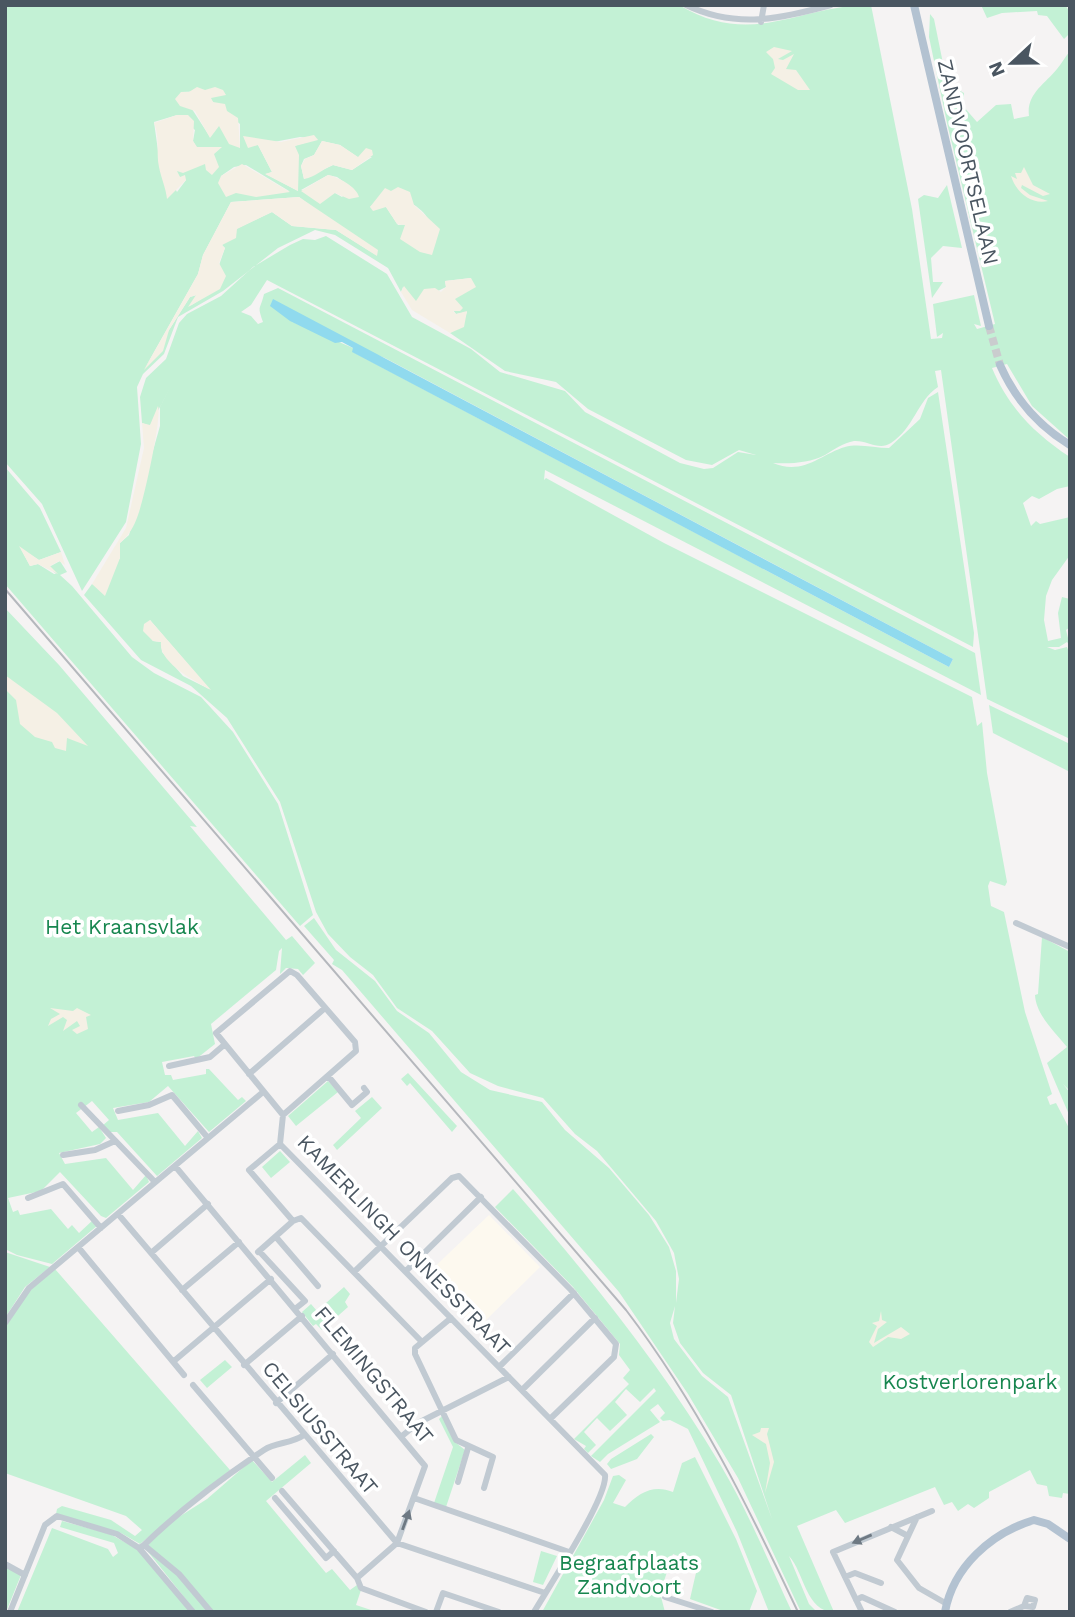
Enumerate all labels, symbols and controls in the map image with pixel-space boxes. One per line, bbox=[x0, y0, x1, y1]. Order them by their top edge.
north arrow bbox=[977, 28, 1047, 98]
street label: ZANDVOORTSELAAN bbox=[932, 57, 1004, 267]
park label: Het Kraansvlak bbox=[45, 914, 199, 939]
street label: KAMERLINGH ONNESSTRAAT bbox=[292, 1129, 516, 1360]
street label: FLEMINGSTRAAT bbox=[310, 1301, 439, 1449]
street label: CELSIUSSTRAAT bbox=[257, 1356, 384, 1500]
park label: Kostverlorenpark bbox=[883, 1369, 1058, 1394]
one-way arrow bbox=[400, 1510, 411, 1531]
one-way arrow bbox=[851, 1534, 872, 1545]
park label: Begraafplaats Zandvoort bbox=[559, 1550, 699, 1599]

